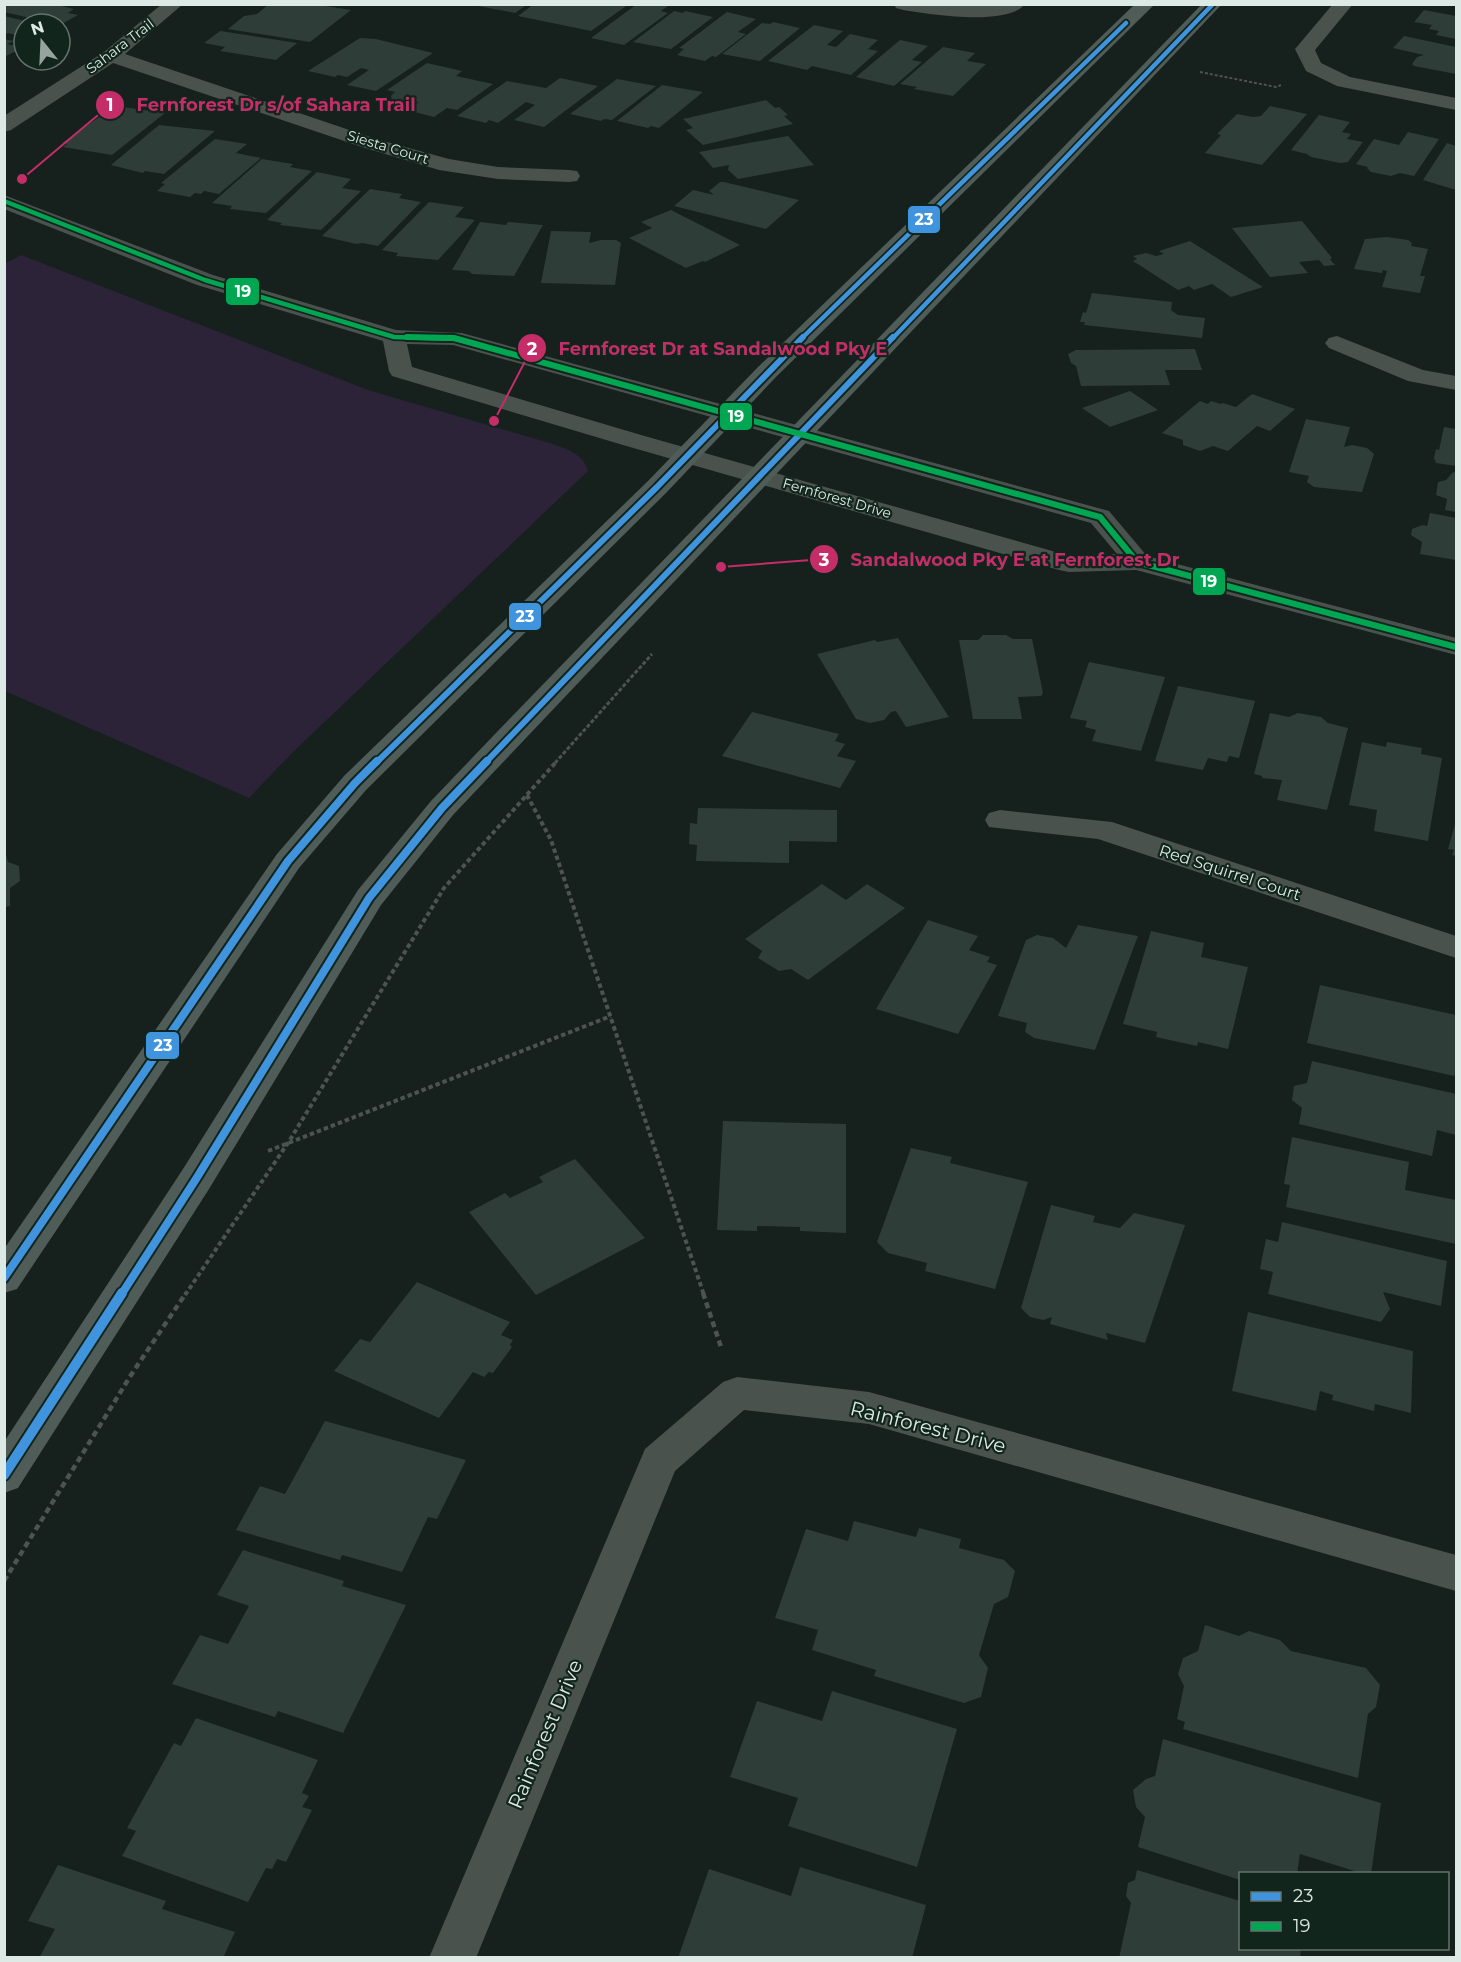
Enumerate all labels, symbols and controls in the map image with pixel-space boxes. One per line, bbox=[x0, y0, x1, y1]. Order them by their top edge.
north arrow bbox=[12, 12, 72, 72]
street label: Sahara Trail bbox=[83, 15, 157, 77]
text: N bbox=[28, 17, 47, 39]
callout: Fernforest Dr s/of Sahara Trail bbox=[95, 87, 428, 123]
text: 1 bbox=[106, 94, 114, 116]
text: Fernforest Dr s/of Sahara Trail bbox=[136, 94, 416, 116]
street label: Siesta Court bbox=[345, 126, 431, 168]
line badge: 23 bbox=[907, 205, 941, 234]
text: 23 bbox=[915, 210, 933, 229]
line badge: 19 bbox=[225, 277, 260, 306]
text: 19 bbox=[235, 282, 251, 301]
callout: Fernforest Dr at Sandalwood Pky E bbox=[517, 330, 899, 366]
text: 2 bbox=[527, 338, 538, 360]
text: Fernforest Dr at Sandalwood Pky E bbox=[559, 338, 887, 360]
line badge: 19 bbox=[719, 402, 753, 431]
text: 19 bbox=[728, 407, 744, 426]
street label: Fernforest Drive bbox=[781, 474, 893, 522]
callout: Sandalwood Pky E at Fernforest Dr bbox=[809, 541, 1191, 577]
text: 3 bbox=[818, 549, 830, 571]
text: Sandalwood Pky E at Fernforest Dr bbox=[851, 549, 1180, 571]
line badge: 19 bbox=[1192, 567, 1226, 596]
text: 19 bbox=[1201, 572, 1217, 591]
line badge: 23 bbox=[508, 602, 542, 631]
text: 23 bbox=[516, 607, 534, 626]
street label: Red Squirrel Court bbox=[1157, 841, 1303, 904]
line badge: 23 bbox=[145, 1031, 180, 1060]
text: 23 bbox=[154, 1036, 172, 1055]
street label: Rainforest Drive bbox=[848, 1396, 1008, 1458]
street label: Rainforest Drive bbox=[503, 1656, 587, 1812]
legend bbox=[1239, 1872, 1449, 1950]
text: 23 bbox=[1293, 1885, 1313, 1907]
text: 19 bbox=[1293, 1915, 1310, 1937]

